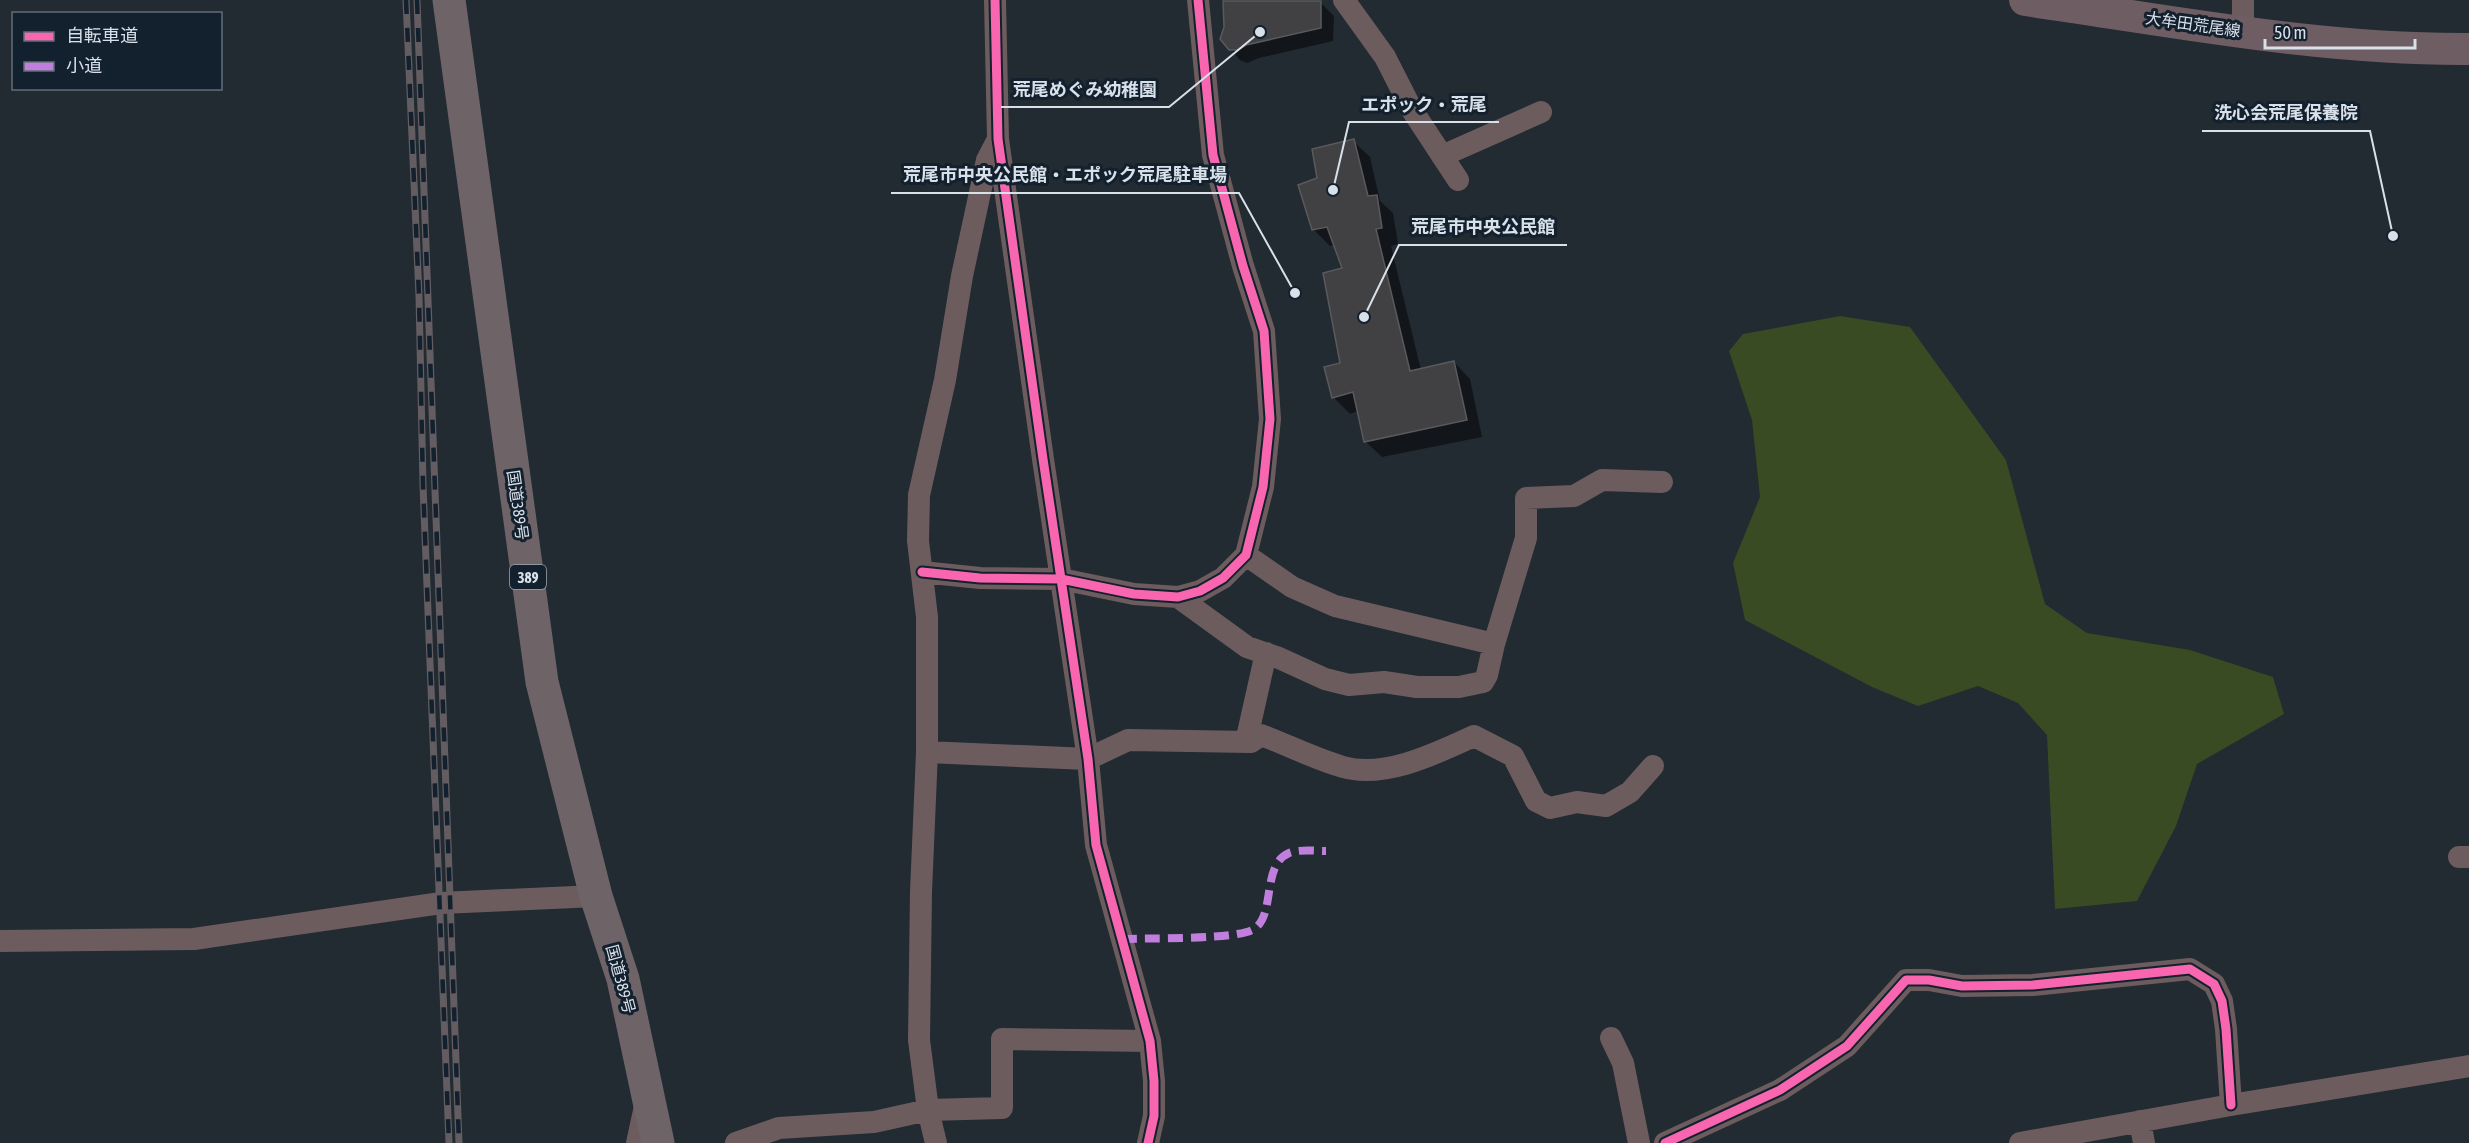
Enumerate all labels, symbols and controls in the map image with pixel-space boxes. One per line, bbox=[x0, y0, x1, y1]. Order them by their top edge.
street label: 大牟田荒尾線 bbox=[2144, 8, 2242, 40]
legend bbox=[12, 12, 222, 90]
scale bar bbox=[2265, 12, 2415, 50]
text: 50 m bbox=[2274, 22, 2306, 43]
text: 自転車道 bbox=[66, 25, 138, 46]
text: 小道 bbox=[66, 55, 102, 76]
callout: 荒尾めぐみ幼稚園 bbox=[1001, 71, 1169, 107]
text: 荒尾めぐみ幼稚園 bbox=[1013, 79, 1157, 100]
callout: エポック・荒尾 bbox=[1349, 86, 1499, 122]
text: エポック・荒尾 bbox=[1361, 94, 1487, 115]
callout: 洗心会荒尾保養院 bbox=[2202, 95, 2370, 131]
text: 洗心会荒尾保養院 bbox=[2214, 102, 2358, 123]
callout: 荒尾市中央公民館・エポック荒尾駐車場 bbox=[891, 157, 1239, 193]
text: 荒尾市中央公民館・エポック荒尾駐車場 bbox=[903, 164, 1227, 185]
callout: 荒尾市中央公民館 bbox=[1399, 209, 1567, 245]
text: 荒尾市中央公民館 bbox=[1411, 216, 1555, 237]
street label: 国道389号 bbox=[504, 469, 532, 541]
road number: 389 bbox=[510, 565, 546, 589]
street label: 国道389号 bbox=[603, 943, 639, 1015]

